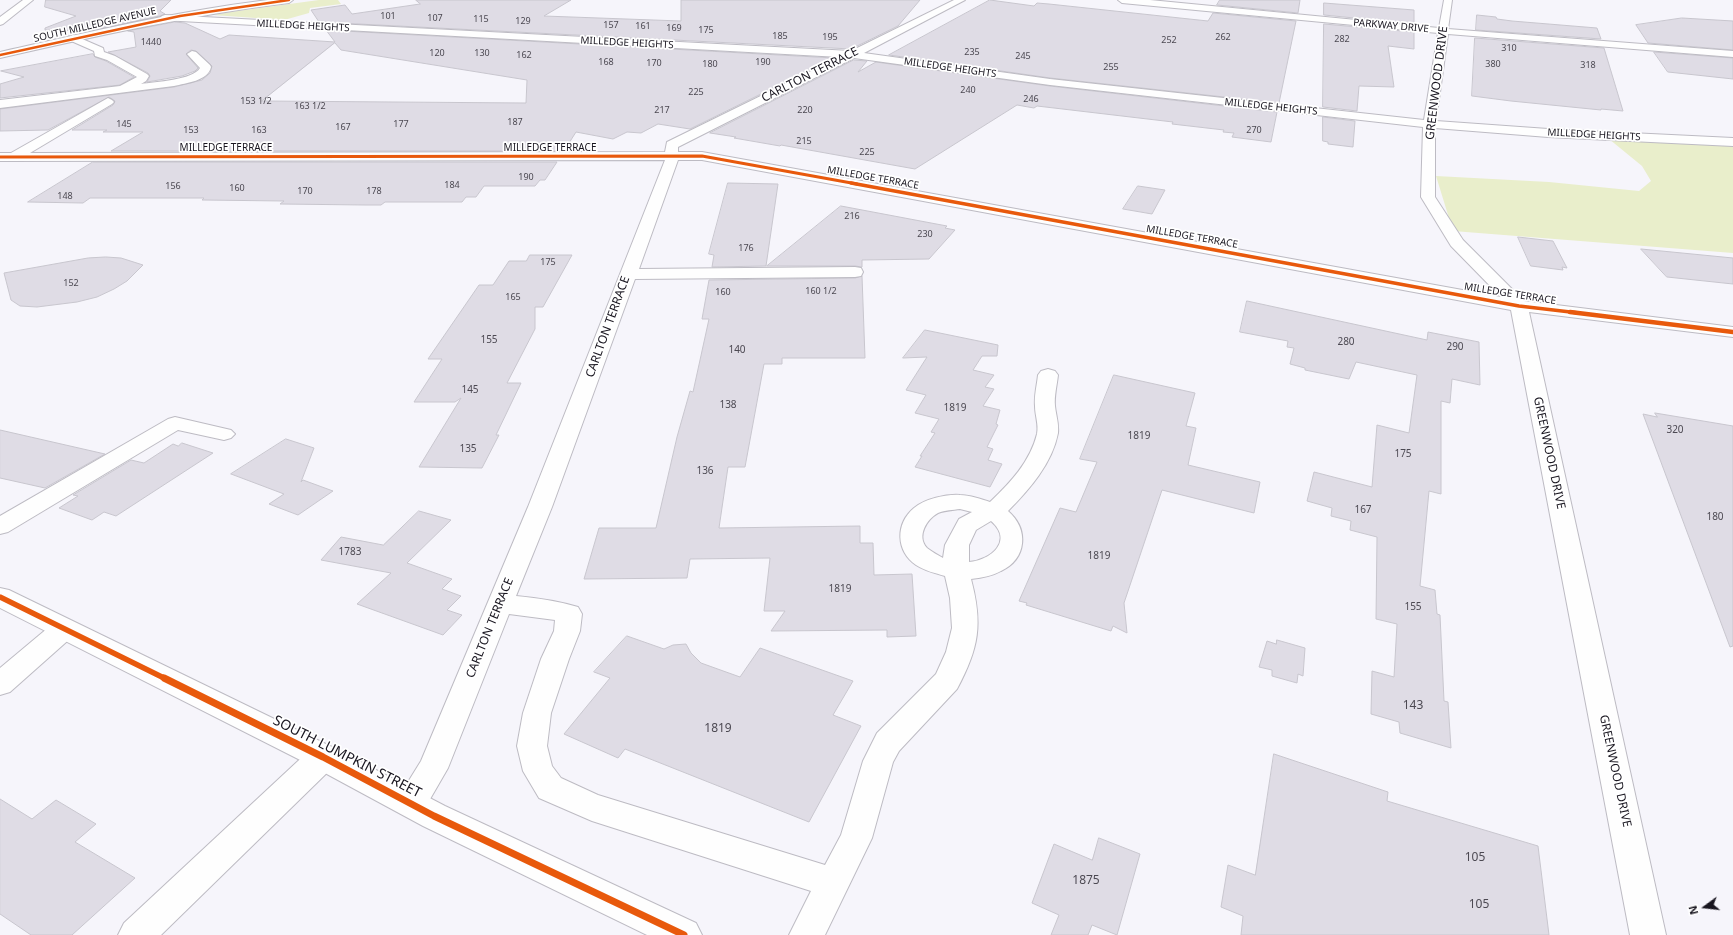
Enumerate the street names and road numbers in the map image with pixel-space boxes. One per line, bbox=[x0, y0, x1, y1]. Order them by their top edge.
street label: SOUTH MILLEDGE AVENUE bbox=[33, 5, 157, 45]
street label: PARKWAY DRIVE bbox=[1353, 17, 1429, 35]
street label: MILLEDGE HEIGHTS bbox=[256, 18, 350, 34]
street label: GREENWOOD DRIVE bbox=[1423, 25, 1451, 141]
street label: MILLEDGE HEIGHTS bbox=[580, 35, 674, 51]
street label: CARLTON TERRACE bbox=[759, 44, 861, 106]
street label: MILLEDGE HEIGHTS bbox=[903, 56, 997, 80]
street label: MILLEDGE HEIGHTS bbox=[1224, 96, 1318, 118]
street label: MILLEDGE HEIGHTS bbox=[1547, 127, 1641, 143]
street label: MILLEDGE TERRACE bbox=[180, 142, 272, 154]
street label: MILLEDGE TERRACE bbox=[504, 142, 596, 154]
street label: MILLEDGE TERRACE bbox=[826, 164, 920, 192]
street label: MILLEDGE TERRACE bbox=[1145, 223, 1239, 251]
street label: CARLTON TERRACE bbox=[583, 274, 633, 380]
street label: MILLEDGE TERRACE bbox=[1463, 281, 1557, 307]
street label: GREENWOOD DRIVE bbox=[1530, 396, 1568, 510]
street label: CARLTON TERRACE bbox=[463, 576, 517, 680]
street label: SOUTH LUMPKIN STREET bbox=[270, 712, 424, 802]
street label: GREENWOOD DRIVE bbox=[1596, 714, 1634, 828]

